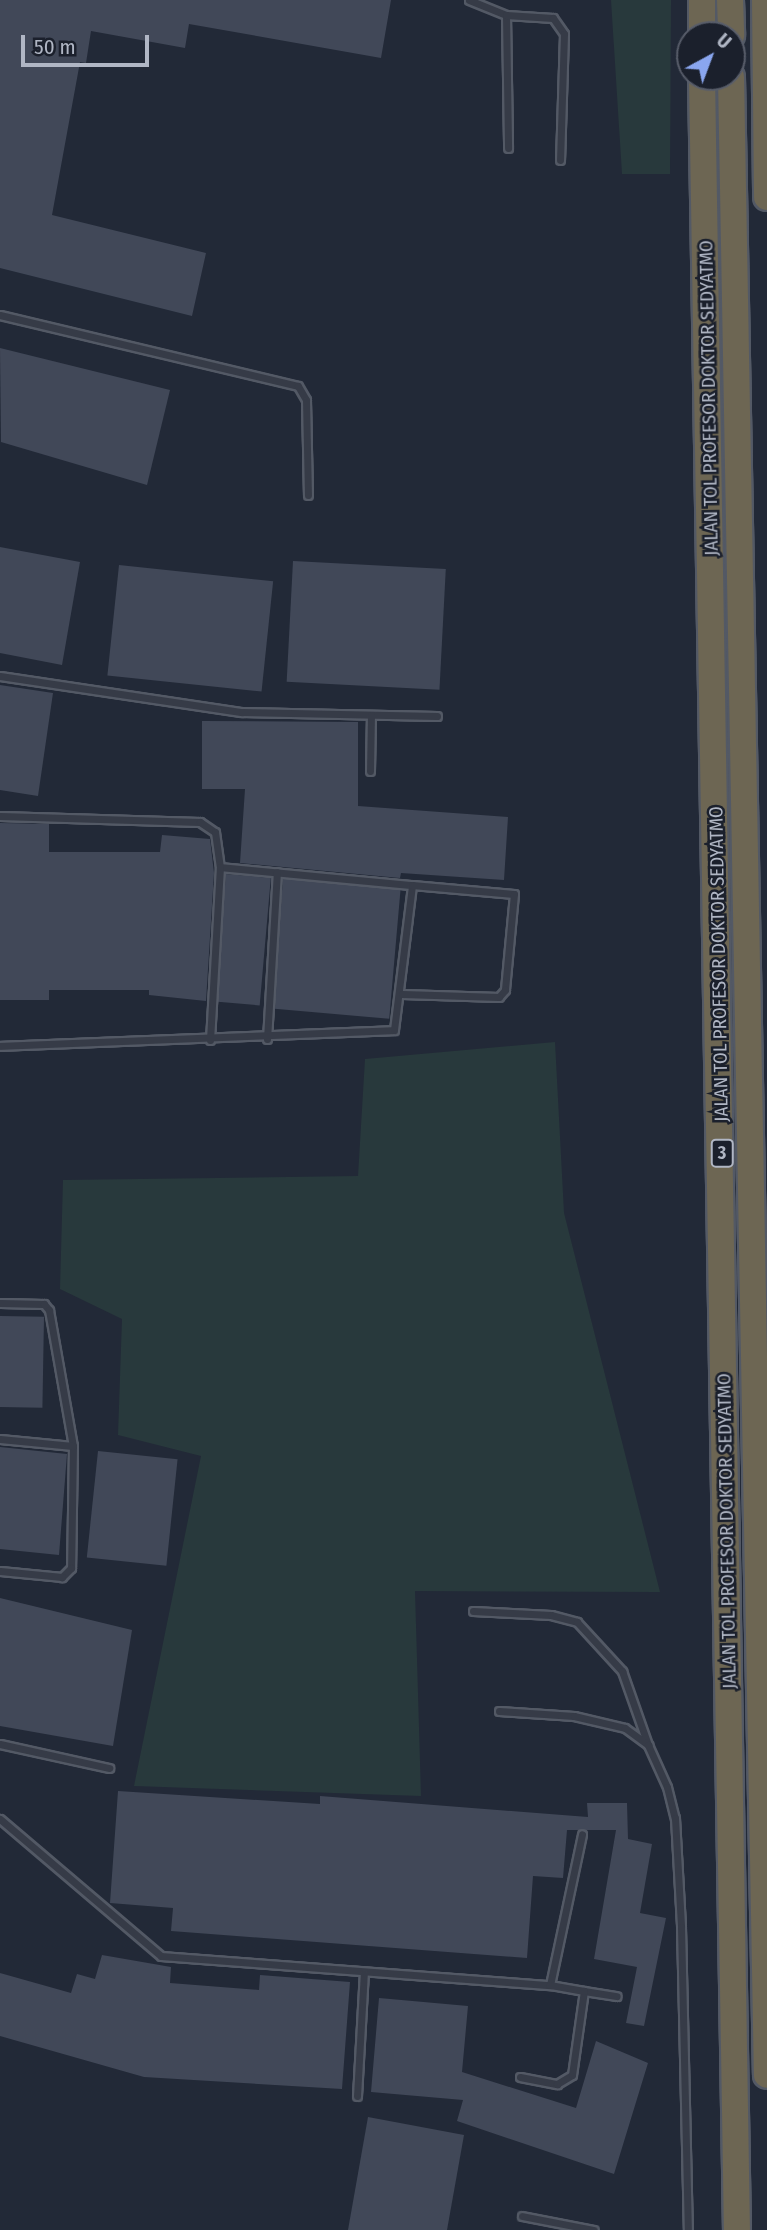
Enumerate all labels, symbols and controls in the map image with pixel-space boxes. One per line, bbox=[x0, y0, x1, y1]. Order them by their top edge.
scale bar bbox=[24, 21, 152, 65]
north arrow bbox=[676, 21, 746, 91]
text: U bbox=[712, 29, 736, 54]
text: 50 m bbox=[34, 34, 76, 60]
street label: JALAN TOL PROFESOR DOKTOR SEDYATMO bbox=[695, 240, 723, 556]
street label: JALAN TOL PROFESOR DOKTOR SEDYATMO bbox=[705, 806, 733, 1122]
road number: 3 bbox=[710, 1138, 734, 1168]
street label: JALAN TOL PROFESOR DOKTOR SEDYATMO bbox=[713, 1373, 741, 1689]

